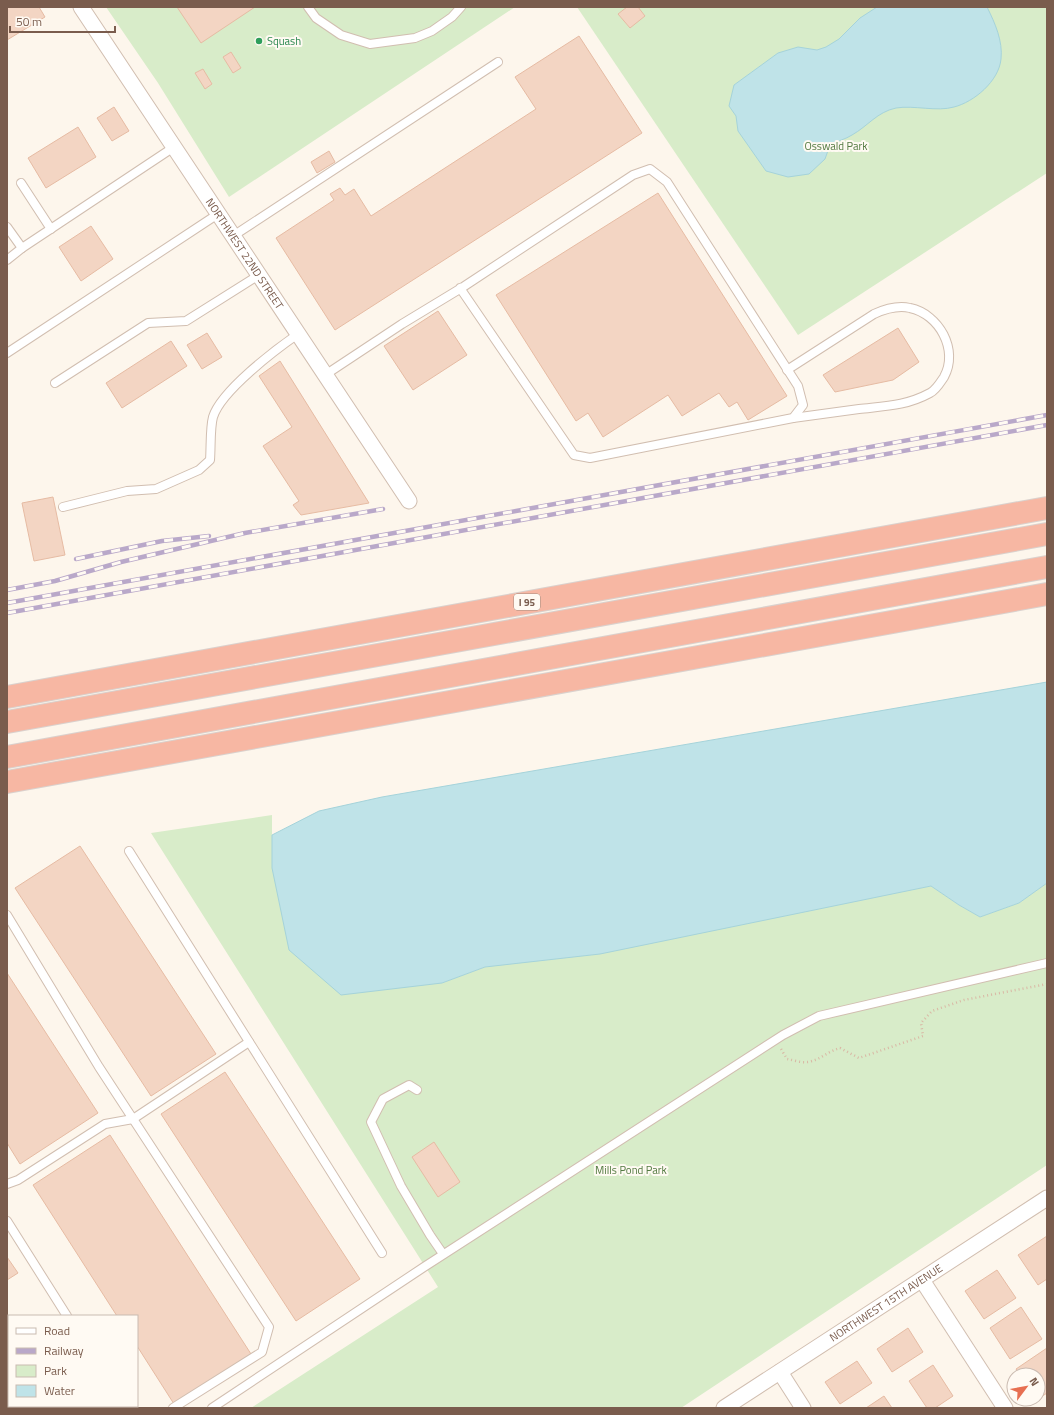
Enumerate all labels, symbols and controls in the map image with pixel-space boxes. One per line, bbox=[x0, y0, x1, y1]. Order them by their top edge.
scale bar bbox=[10, 8, 115, 34]
text: 50 m bbox=[16, 12, 42, 31]
place label: Squash bbox=[267, 33, 301, 49]
marker: Squash bbox=[254, 36, 264, 46]
park label: Osswald Park bbox=[804, 138, 868, 154]
street label: NORTHWEST 22ND STREET bbox=[202, 195, 288, 313]
road number: I 95 bbox=[514, 594, 540, 610]
park label: Mills Pond Park bbox=[595, 1162, 668, 1178]
street label: NORTHWEST 15TH AVENUE bbox=[826, 1260, 945, 1345]
legend bbox=[8, 1315, 138, 1407]
text: Road bbox=[44, 1321, 70, 1340]
text: Railway bbox=[44, 1341, 84, 1360]
text: Park bbox=[44, 1361, 67, 1380]
north arrow bbox=[1006, 1367, 1046, 1407]
text: N bbox=[1026, 1374, 1043, 1389]
text: Water bbox=[44, 1381, 75, 1400]

